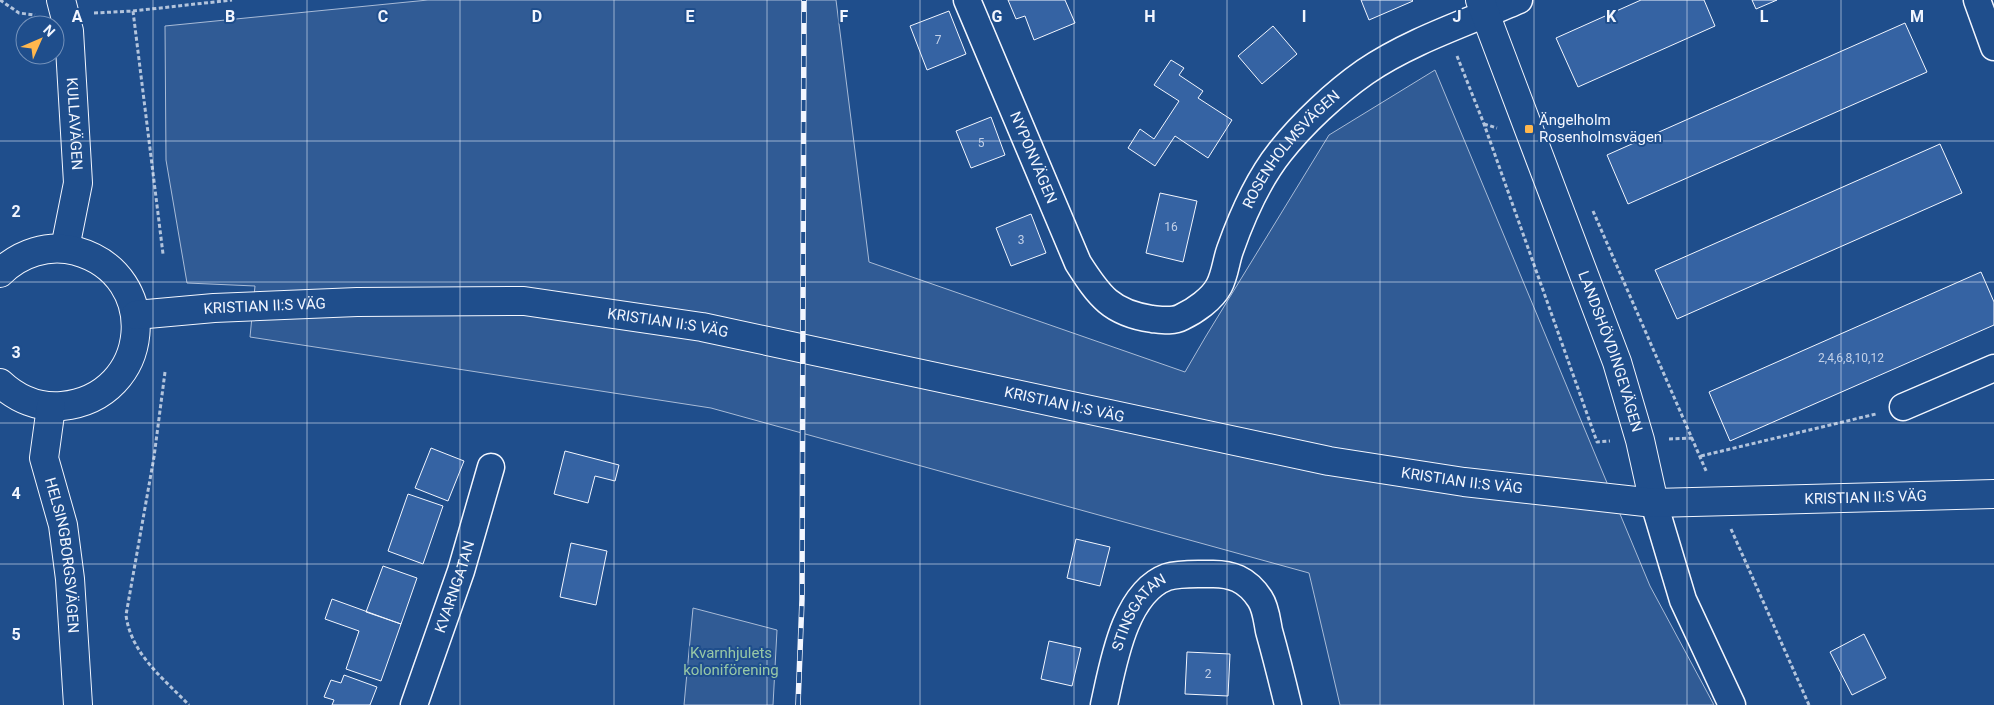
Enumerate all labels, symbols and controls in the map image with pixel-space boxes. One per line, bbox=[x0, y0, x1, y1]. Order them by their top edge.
text: A bbox=[72, 7, 83, 26]
text: B bbox=[225, 7, 235, 26]
text: C bbox=[378, 7, 388, 26]
text: D bbox=[532, 7, 542, 26]
text: E bbox=[686, 7, 695, 26]
text: F bbox=[840, 7, 849, 26]
text: G bbox=[992, 7, 1003, 26]
text: H bbox=[1144, 7, 1156, 26]
text: I bbox=[1302, 7, 1306, 26]
text: J bbox=[1453, 7, 1461, 26]
text: K bbox=[1606, 7, 1617, 26]
text: L bbox=[1760, 7, 1769, 26]
text: M bbox=[1910, 7, 1924, 26]
north arrow bbox=[15, 15, 65, 65]
text: N bbox=[40, 22, 58, 40]
house number: 7 bbox=[935, 33, 942, 47]
street label: KULLAVÄGEN bbox=[63, 77, 86, 171]
street label: ROSENHOLMSVÄGEN bbox=[1239, 86, 1344, 211]
street label: NYPONVÄGEN bbox=[1006, 109, 1061, 206]
place label: Ängelholm Rosenholmsvägen bbox=[1539, 111, 1662, 146]
marker: Ängelholm Rosenholmsvägen bbox=[1523, 123, 1535, 135]
house number: 5 bbox=[978, 136, 985, 150]
text: 2 bbox=[11, 202, 21, 221]
house number: 16 bbox=[1164, 220, 1178, 234]
house number: 3 bbox=[1018, 233, 1024, 247]
street label: LANDSHÖVDINGEVÄGEN bbox=[1574, 268, 1646, 434]
street label: KRISTIAN II:S VÄG bbox=[203, 294, 326, 318]
street label: KRISTIAN II:S VÄG bbox=[606, 304, 730, 341]
text: 3 bbox=[11, 343, 21, 362]
house number: 2,4,6,8,10,12 bbox=[1818, 351, 1884, 365]
street label: KRISTIAN II:S VÄG bbox=[1003, 383, 1126, 426]
street label: KRISTIAN II:S VÄG bbox=[1400, 463, 1524, 497]
street label: HELSINGBORGSVÄGEN bbox=[41, 476, 82, 634]
text: 4 bbox=[11, 484, 21, 503]
street label: KRISTIAN II:S VÄG bbox=[1804, 487, 1927, 508]
street label: KVARNGATAN bbox=[431, 539, 478, 635]
street label: STINSGATAN bbox=[1108, 570, 1169, 653]
text: 5 bbox=[11, 625, 21, 644]
park label: Kvarnhjulets koloniförening bbox=[683, 644, 779, 679]
house number: 2 bbox=[1205, 667, 1212, 681]

